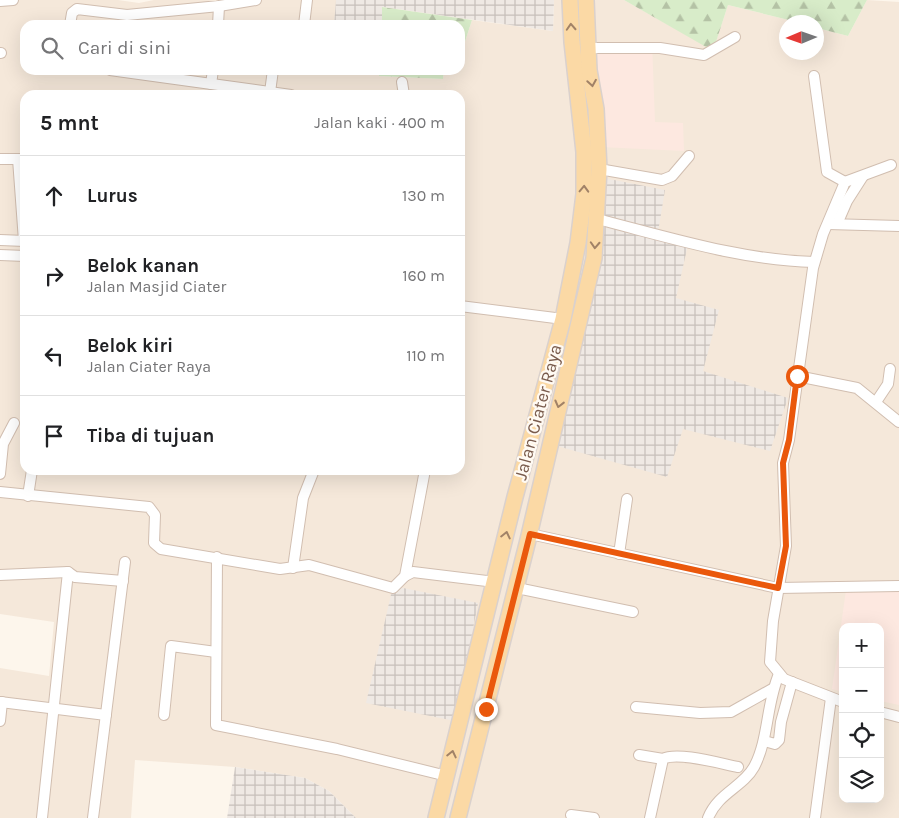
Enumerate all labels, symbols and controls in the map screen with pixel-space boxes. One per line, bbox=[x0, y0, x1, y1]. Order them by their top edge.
north arrow bbox=[779, 15, 824, 60]
search box bbox=[20, 20, 465, 75]
one-way arrow bbox=[566, 23, 577, 31]
icon: search bbox=[38, 34, 66, 62]
text: Cari di sini bbox=[78, 37, 171, 59]
one-way arrow bbox=[586, 79, 596, 88]
text: 5 mnt bbox=[40, 111, 99, 135]
text: Jalan kaki · 400 m bbox=[314, 113, 445, 132]
icon: ahead bbox=[40, 182, 68, 210]
text: Lurus bbox=[87, 185, 138, 207]
one-way arrow bbox=[578, 185, 589, 193]
text: 130 m bbox=[402, 186, 445, 205]
one-way arrow bbox=[589, 242, 600, 250]
text: Belok kanan bbox=[87, 255, 199, 277]
icon: right bbox=[40, 262, 68, 290]
text: 160 m bbox=[402, 266, 445, 285]
text: Jalan Masjid Ciater bbox=[87, 277, 226, 296]
text: Belok kiri bbox=[87, 335, 173, 357]
icon: left bbox=[40, 342, 68, 370]
street label: Jalan Ciater Raya bbox=[509, 342, 567, 482]
text: 110 m bbox=[406, 346, 445, 365]
text: Jalan Ciater Raya bbox=[87, 357, 211, 376]
route start bbox=[786, 365, 809, 388]
one-way arrow bbox=[554, 399, 565, 408]
icon: arrive bbox=[40, 422, 68, 450]
text: Tiba di tujuan bbox=[87, 425, 214, 447]
one-way arrow bbox=[500, 530, 511, 539]
map controls bbox=[839, 623, 884, 803]
button: + bbox=[839, 623, 884, 668]
button: − bbox=[839, 668, 884, 713]
route end bbox=[475, 698, 498, 721]
button: locate bbox=[839, 713, 884, 758]
one-way arrow bbox=[446, 749, 457, 758]
button: layers bbox=[839, 758, 884, 803]

